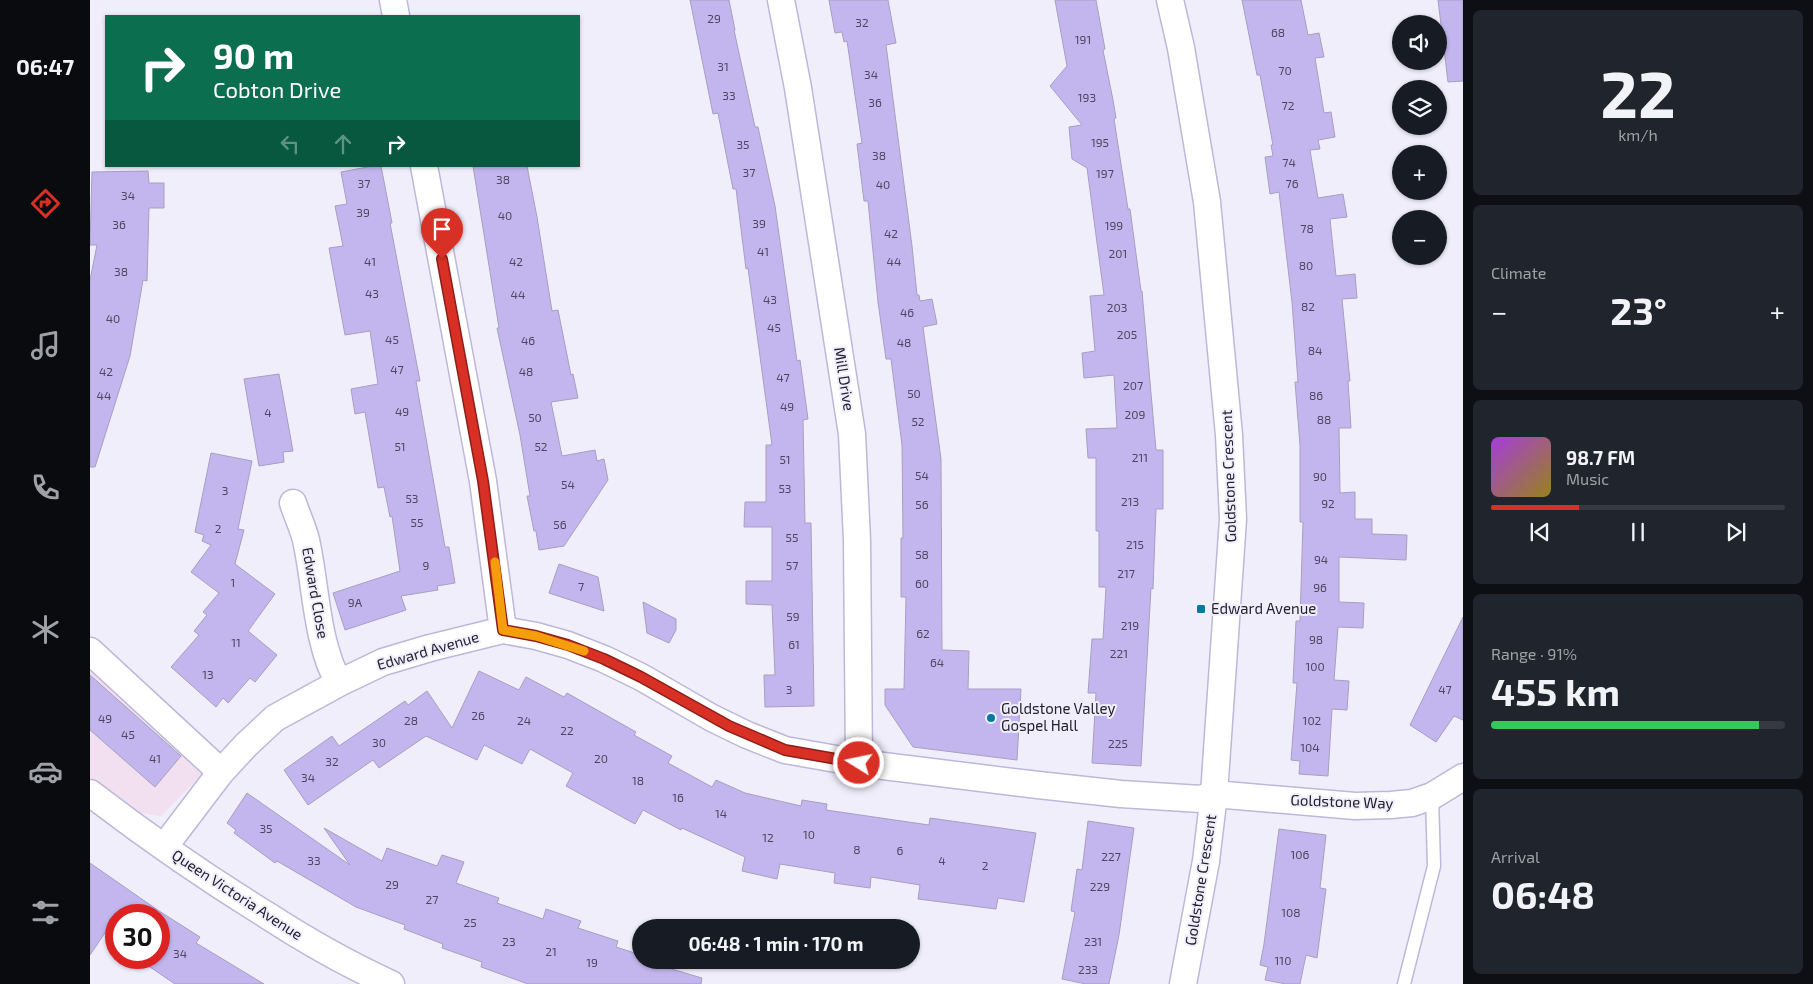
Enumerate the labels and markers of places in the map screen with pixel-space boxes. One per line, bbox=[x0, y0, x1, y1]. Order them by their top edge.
pin bbox=[421, 208, 463, 259]
place label: Edward Avenue bbox=[1211, 599, 1316, 617]
marker: Edward Avenue bbox=[1195, 603, 1207, 615]
place label: Goldstone Valley Gospel Hall bbox=[1001, 699, 1115, 734]
marker: Goldstone Valley Gospel Hall bbox=[985, 712, 997, 724]

